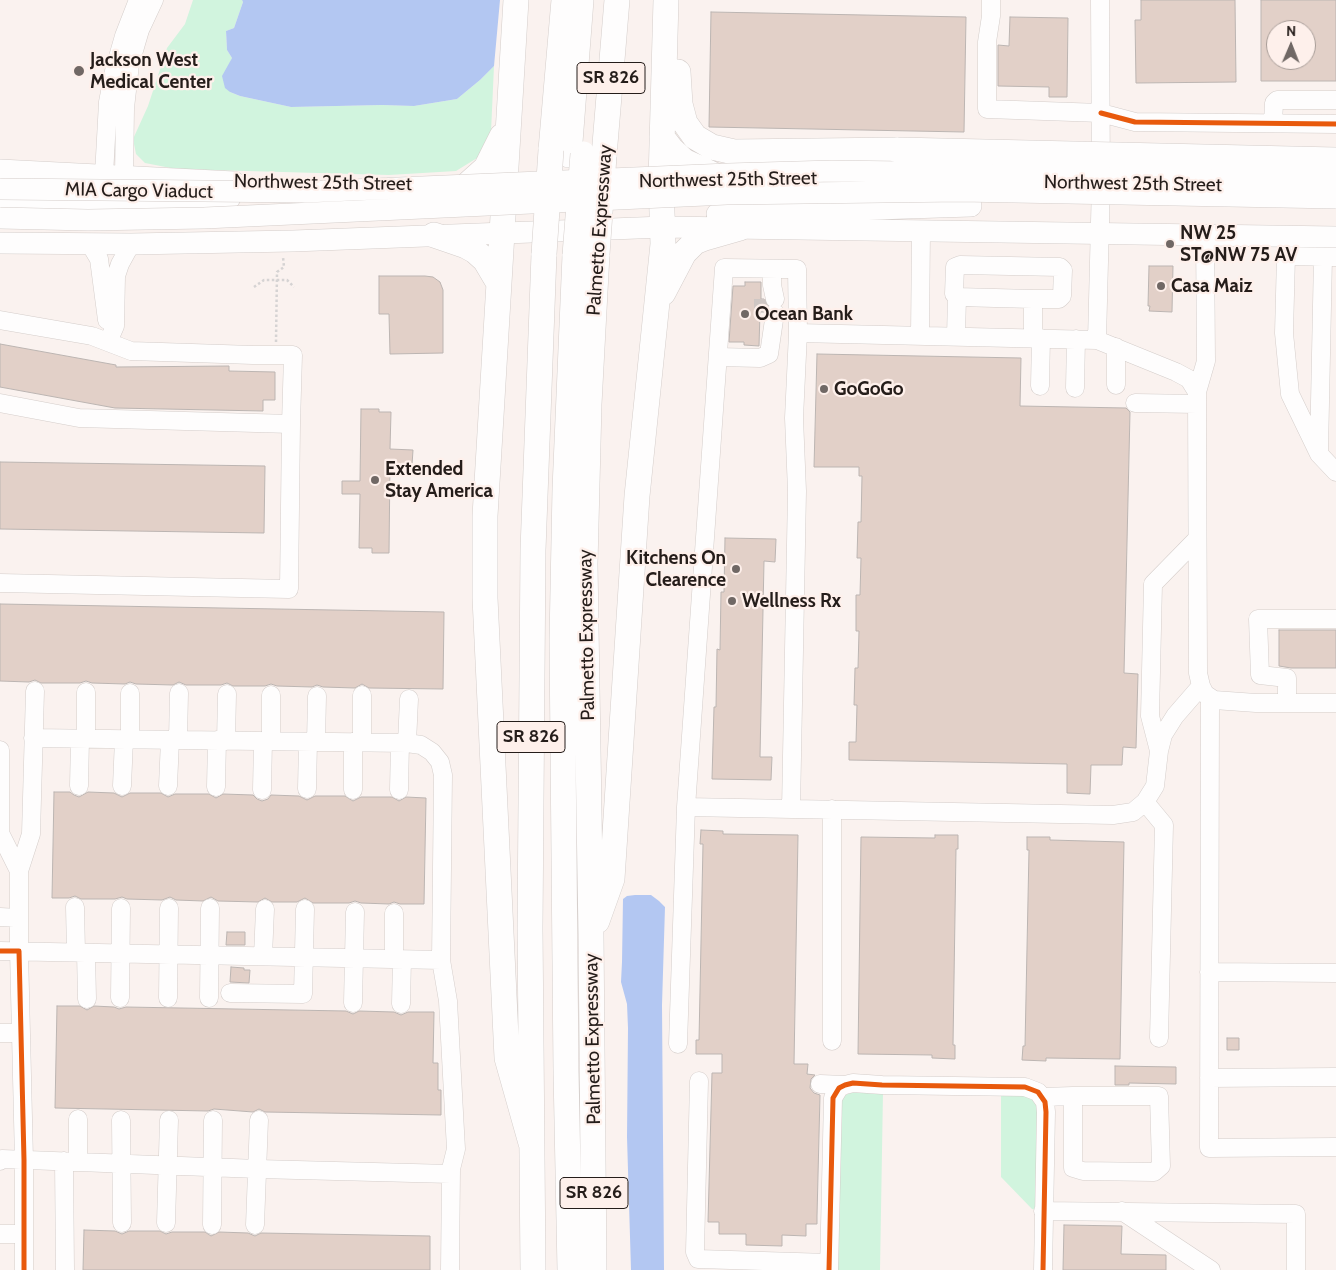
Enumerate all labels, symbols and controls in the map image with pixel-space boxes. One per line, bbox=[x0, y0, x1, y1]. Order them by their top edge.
north arrow bbox=[1266, 20, 1316, 70]
text: N bbox=[1286, 22, 1296, 40]
place label: Jackson West Medical Center bbox=[90, 49, 212, 93]
road number: SR 826 bbox=[577, 62, 645, 94]
marker: Jackson West Medical Center bbox=[72, 64, 86, 78]
street label: Palmetto Expressway bbox=[583, 144, 617, 316]
street label: Northwest 25th Street bbox=[639, 167, 817, 193]
street label: Northwest 25th Street bbox=[234, 170, 412, 196]
street label: Northwest 25th Street bbox=[1044, 171, 1222, 197]
street label: MIA Cargo Viaduct bbox=[65, 178, 213, 204]
place label: NW 25 ST@NW 75 AV bbox=[1180, 222, 1297, 266]
marker: NW 25 ST@NW 75 AV bbox=[1164, 238, 1176, 250]
place label: Casa Maiz bbox=[1171, 275, 1253, 297]
marker: Casa Maiz bbox=[1155, 280, 1167, 292]
place label: Ocean Bank bbox=[755, 303, 853, 325]
marker: Ocean Bank bbox=[739, 308, 751, 320]
place label: GoGoGo bbox=[834, 378, 904, 400]
marker: GoGoGo bbox=[818, 383, 830, 395]
place label: Extended Stay America bbox=[385, 458, 493, 502]
marker: Extended Stay America bbox=[369, 474, 381, 486]
place label: Kitchens On Clearence bbox=[626, 547, 726, 591]
street label: Palmetto Expressway bbox=[574, 549, 600, 721]
marker: Kitchens On Clearence bbox=[730, 563, 742, 575]
place label: Wellness Rx bbox=[742, 590, 841, 612]
marker: Wellness Rx bbox=[726, 595, 738, 607]
road number: SR 826 bbox=[497, 722, 565, 752]
street label: Palmetto Expressway bbox=[580, 953, 606, 1125]
road number: SR 826 bbox=[560, 1178, 628, 1208]

